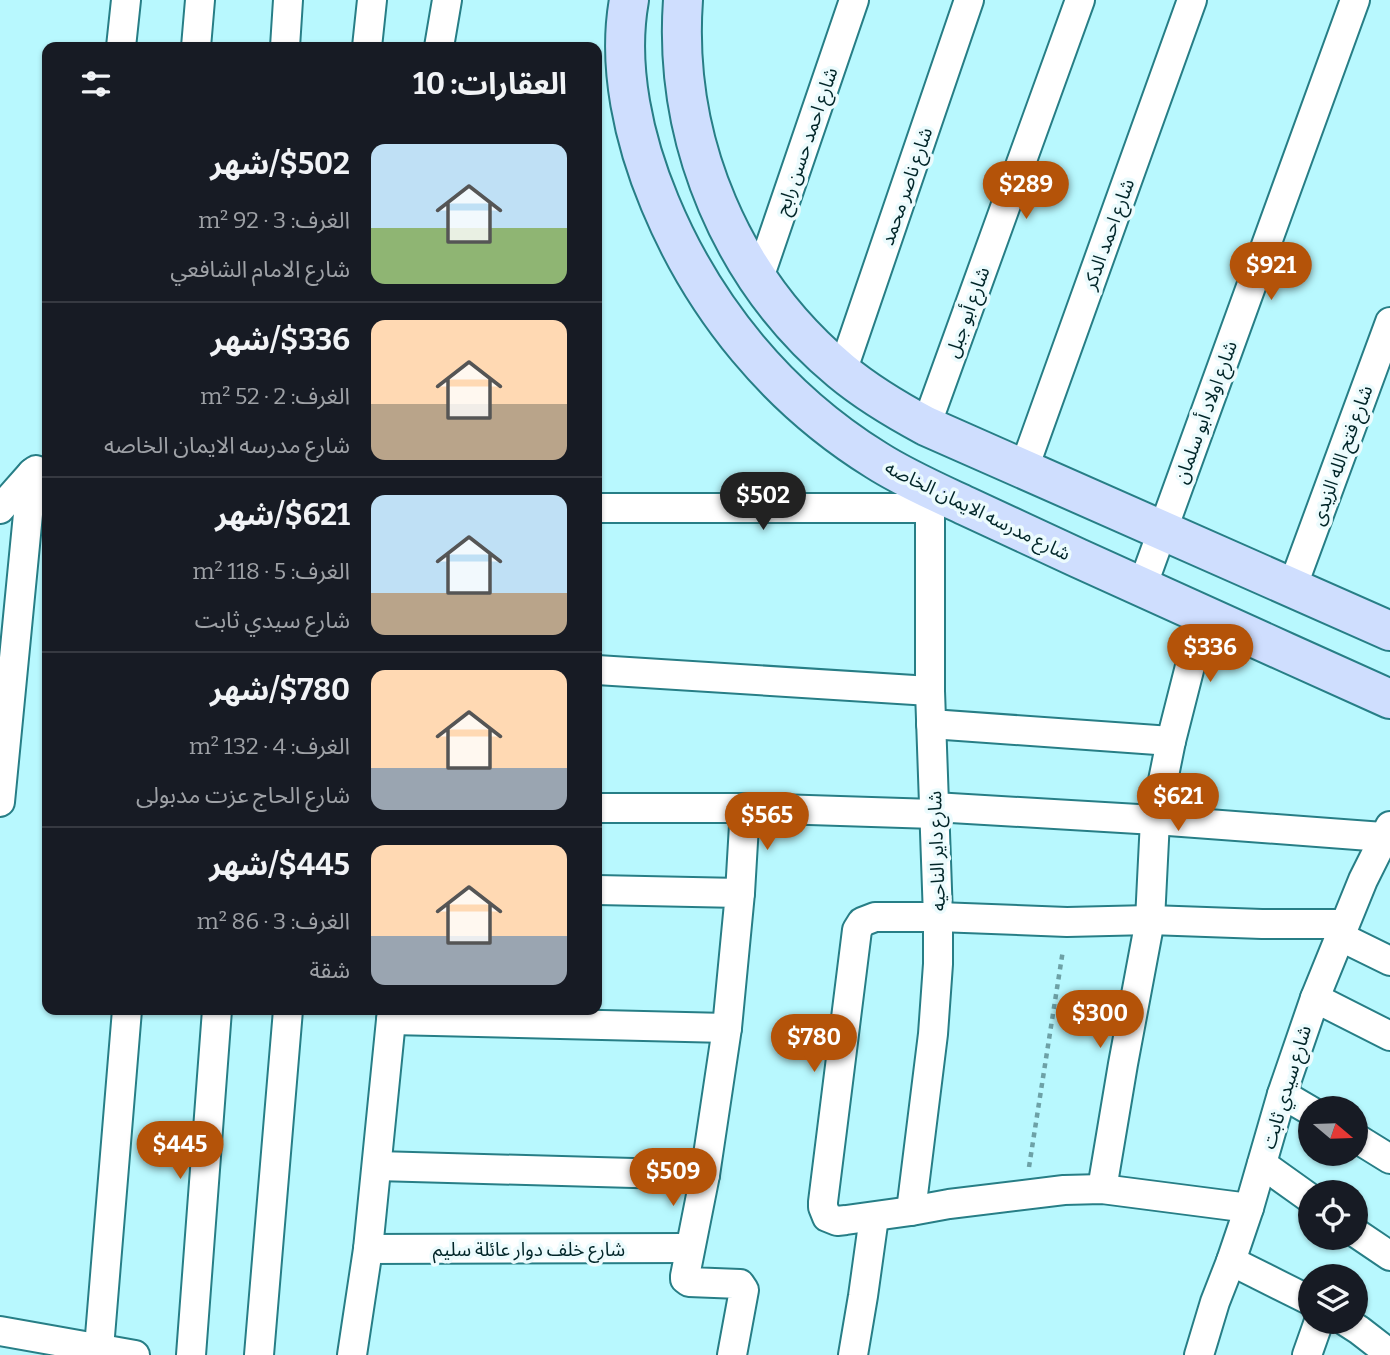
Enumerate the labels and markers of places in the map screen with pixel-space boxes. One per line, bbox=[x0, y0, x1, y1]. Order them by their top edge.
pin: $289 bbox=[985, 162, 1067, 221]
pin: $921 bbox=[1230, 243, 1312, 302]
pin: $502 bbox=[722, 472, 804, 532]
pin: $336 bbox=[1169, 624, 1251, 684]
pin: $621 bbox=[1137, 774, 1219, 833]
pin: $565 bbox=[726, 792, 808, 852]
pin: $300 bbox=[1059, 990, 1141, 1050]
pin: $780 bbox=[773, 1014, 855, 1074]
pin: $445 bbox=[139, 1122, 221, 1181]
pin: $509 bbox=[632, 1148, 714, 1208]

